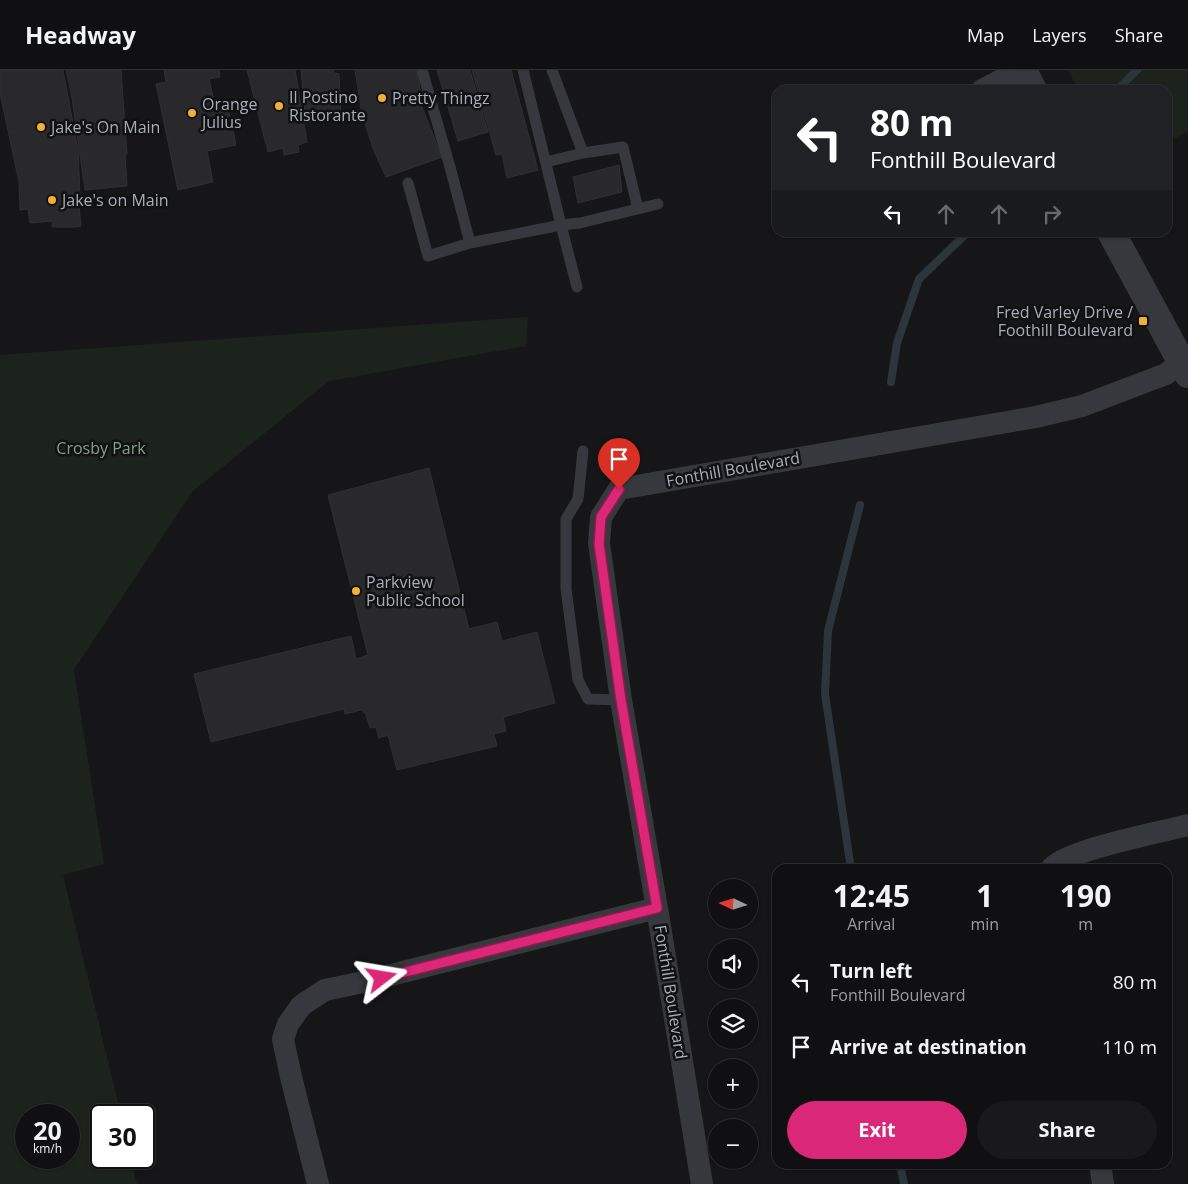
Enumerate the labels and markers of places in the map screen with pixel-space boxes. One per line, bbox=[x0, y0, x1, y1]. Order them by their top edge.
place label: Il Postino Ristorante bbox=[289, 86, 366, 126]
place label: Pretty Thingz bbox=[392, 87, 489, 109]
marker: Pretty Thingz bbox=[376, 92, 388, 104]
place label: Orange Julius bbox=[200, 93, 257, 133]
marker: Il Postino Ristorante bbox=[273, 100, 285, 112]
marker: Orange Julius bbox=[186, 107, 198, 119]
place label: Jake's On Main bbox=[49, 116, 160, 138]
marker: Jake's On Main bbox=[35, 121, 47, 133]
place label: Jake's on Main bbox=[60, 189, 169, 211]
marker: Jake's on Main bbox=[46, 194, 58, 206]
place label: Fred Varley Drive / Foothill Boulevard bbox=[996, 301, 1133, 341]
marker: Fred Varley Drive / Foothill Boulevard bbox=[1137, 315, 1149, 327]
pin bbox=[598, 438, 640, 489]
place label: Parkview Public School bbox=[366, 571, 465, 611]
marker: Parkview Public School bbox=[350, 585, 362, 597]

